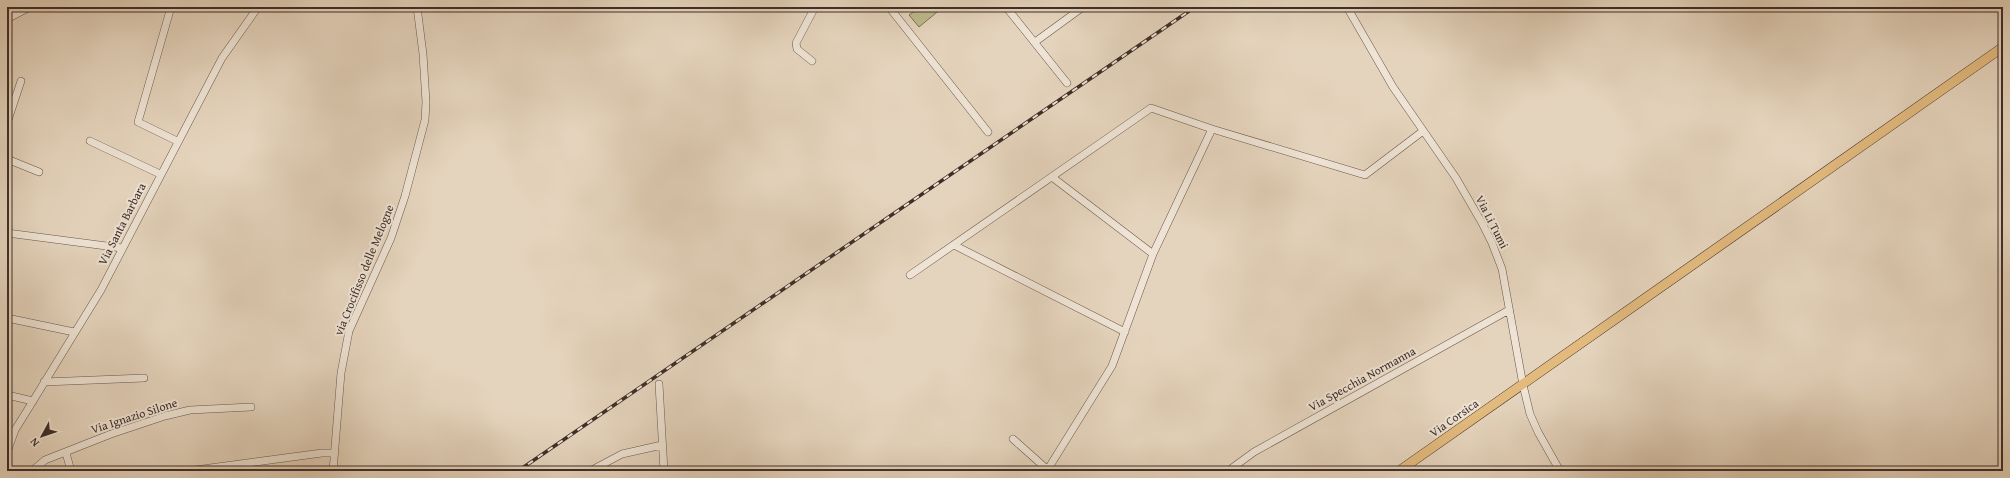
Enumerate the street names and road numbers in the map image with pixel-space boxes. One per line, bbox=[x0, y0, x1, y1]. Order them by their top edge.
street label: Via Santa Barbara bbox=[94, 179, 150, 268]
street label: Via Li Tumi bbox=[1472, 192, 1513, 252]
street label: via Crocifisso delle Melogne bbox=[330, 202, 398, 338]
street label: Via Specchia Normanna bbox=[1305, 342, 1419, 415]
street label: Via Ignazio Silone bbox=[88, 393, 180, 438]
street label: Via Corsica bbox=[1426, 394, 1482, 441]

